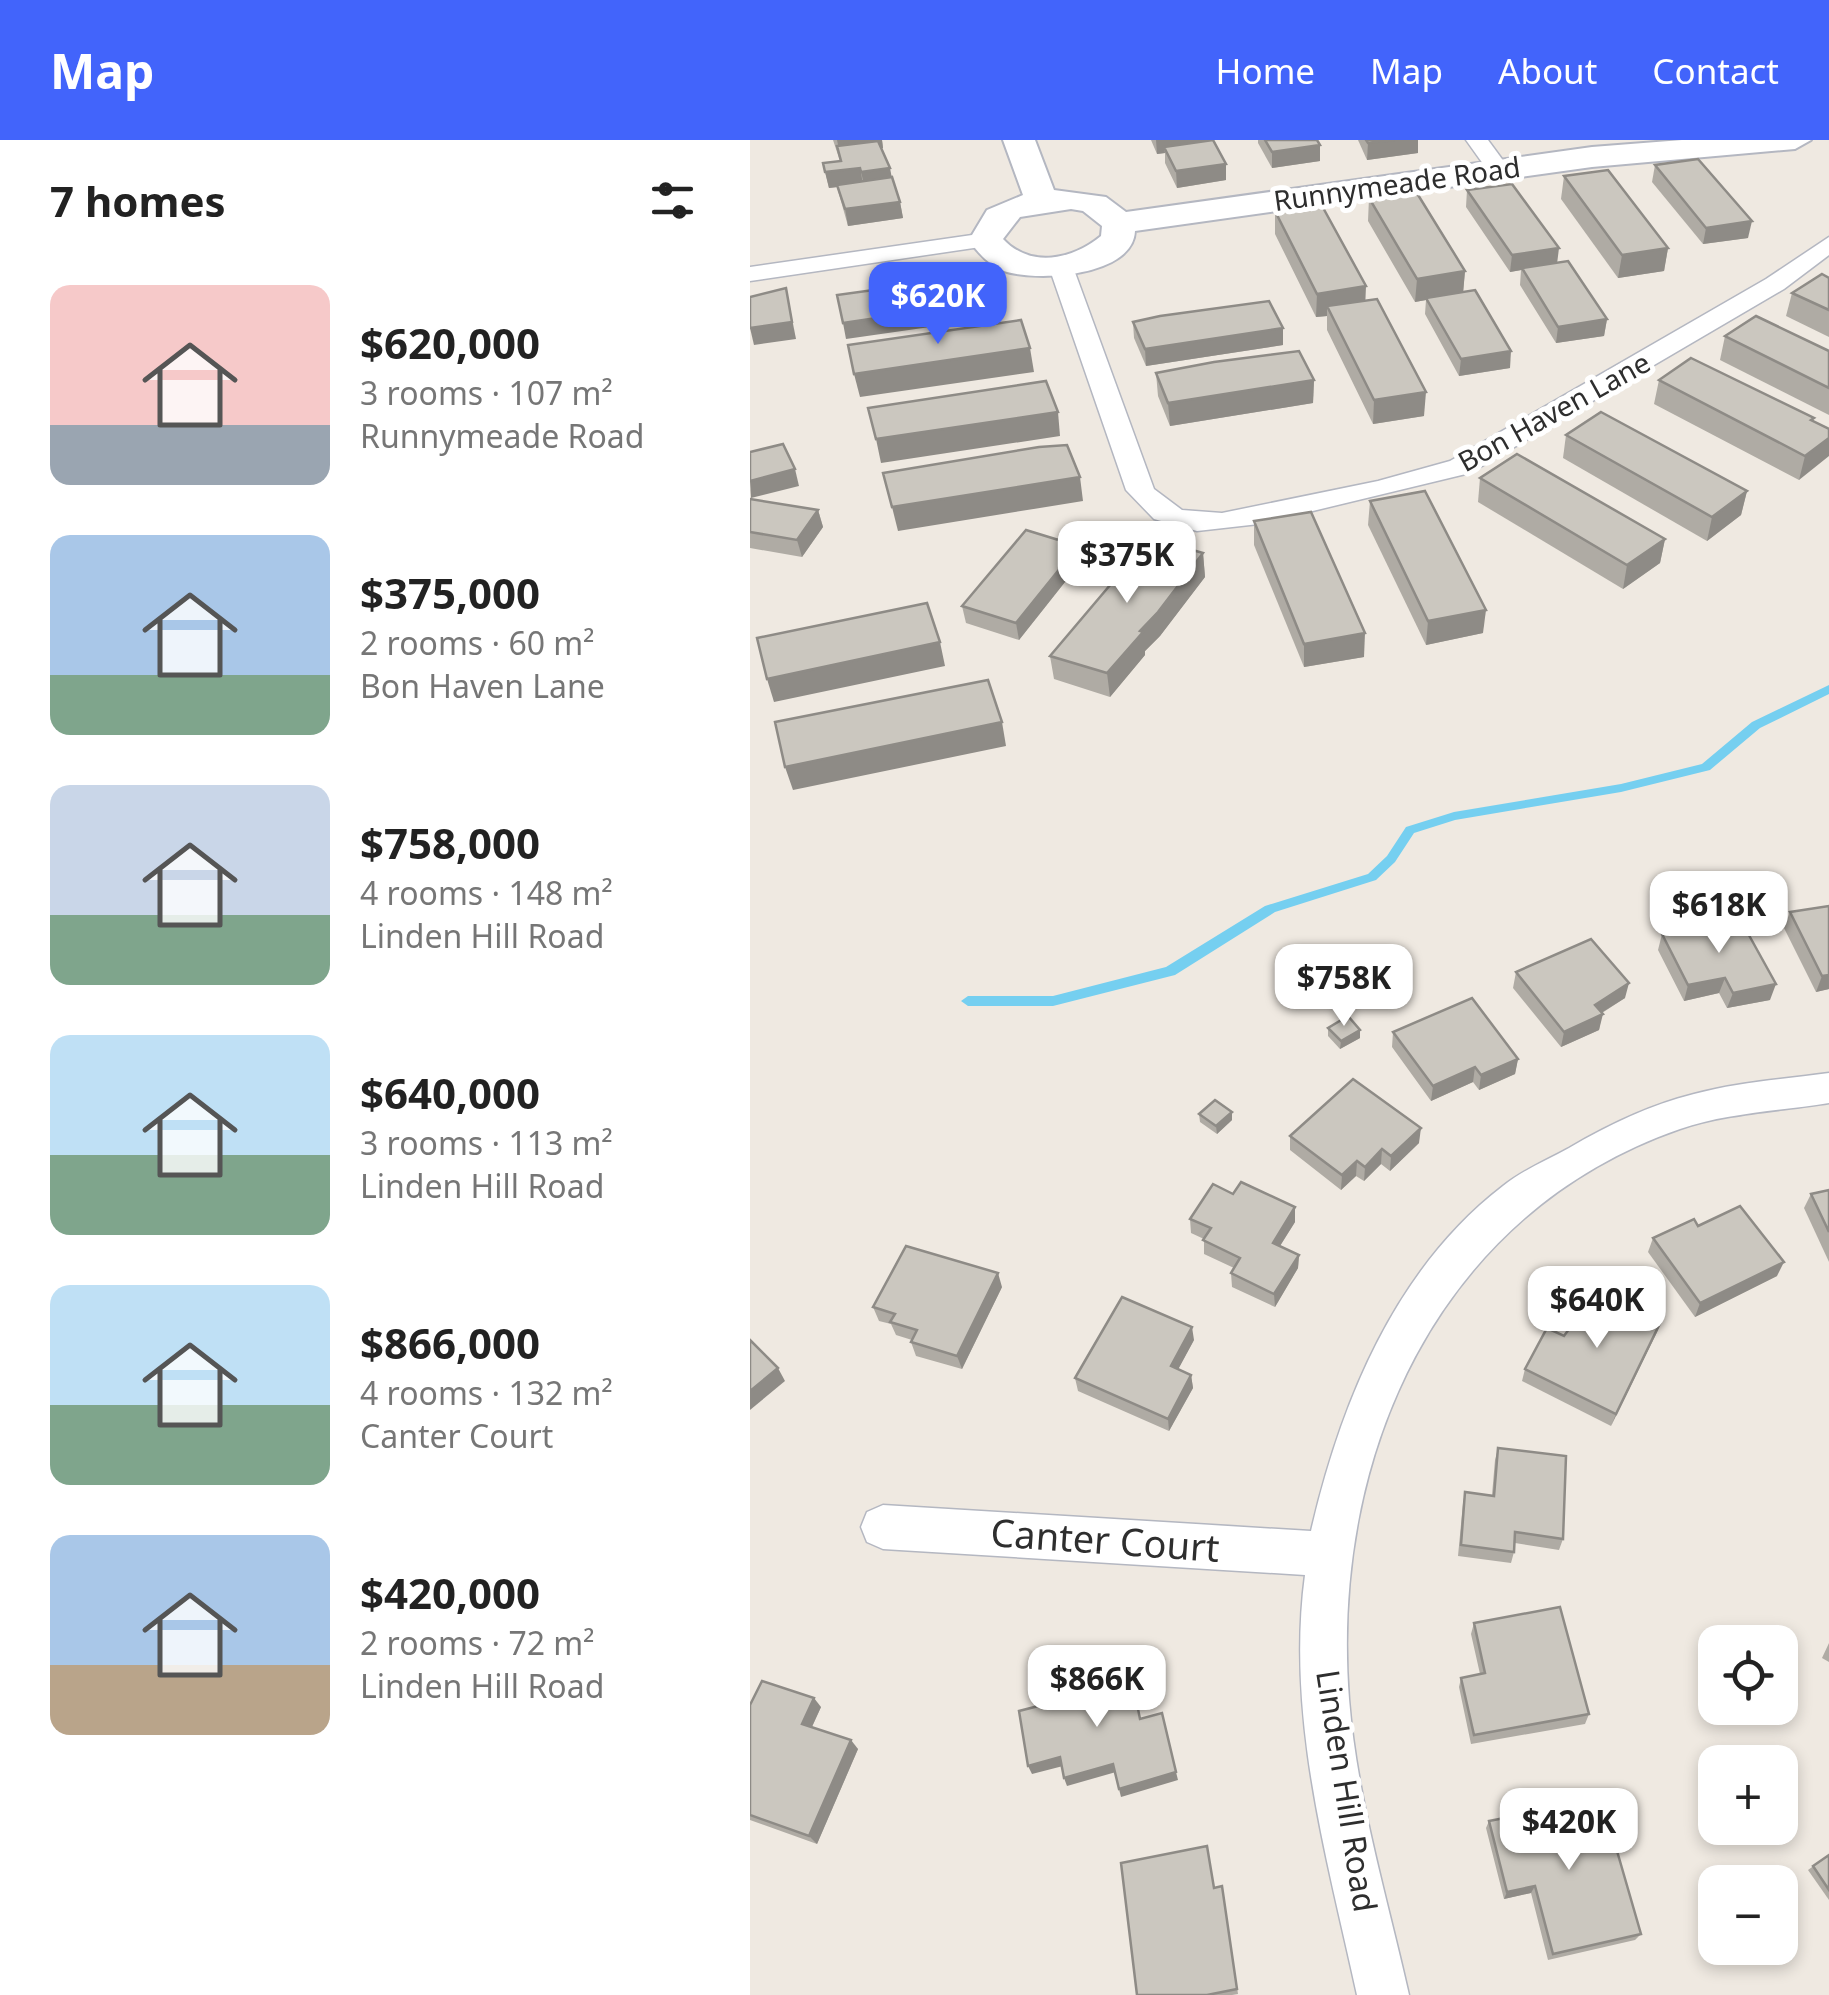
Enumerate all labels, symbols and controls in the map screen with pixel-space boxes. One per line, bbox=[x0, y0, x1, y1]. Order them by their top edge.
text: Map bbox=[50, 38, 154, 103]
text: Home bbox=[1216, 47, 1315, 94]
text: Map bbox=[1370, 47, 1443, 94]
text: About bbox=[1498, 47, 1597, 94]
text: Contact bbox=[1652, 47, 1779, 94]
street label: Runnymeade Road bbox=[1271, 147, 1523, 219]
text: 7 homes bbox=[50, 172, 226, 229]
icon: filters bbox=[645, 173, 700, 228]
pin: $620K bbox=[868, 262, 1008, 347]
text: $620K bbox=[891, 273, 985, 316]
text: $620,000 bbox=[360, 314, 540, 371]
icon: home bbox=[130, 325, 250, 445]
street label: Bon Haven Lane bbox=[1451, 343, 1656, 480]
text: 3 rooms · 107 m² bbox=[360, 371, 613, 414]
text: Runnymeade Road bbox=[360, 414, 644, 457]
pin: $375K bbox=[1057, 521, 1197, 606]
text: $375K bbox=[1080, 532, 1174, 575]
text: $375,000 bbox=[360, 564, 540, 621]
icon: home bbox=[130, 575, 250, 695]
text: 2 rooms · 60 m² bbox=[360, 621, 594, 664]
text: Bon Haven Lane bbox=[360, 664, 605, 707]
text: $758,000 bbox=[360, 814, 540, 871]
icon: home bbox=[130, 825, 250, 945]
text: 4 rooms · 148 m² bbox=[360, 871, 613, 914]
pin: $618K bbox=[1649, 871, 1789, 956]
text: $618K bbox=[1672, 882, 1766, 925]
text: Linden Hill Road bbox=[360, 914, 604, 957]
pin: $758K bbox=[1274, 944, 1414, 1029]
text: $758K bbox=[1297, 955, 1391, 998]
text: $640,000 bbox=[360, 1064, 540, 1121]
icon: home bbox=[130, 1075, 250, 1195]
text: 3 rooms · 113 m² bbox=[360, 1121, 613, 1164]
text: Linden Hill Road bbox=[360, 1164, 604, 1207]
pin: $640K bbox=[1527, 1266, 1667, 1351]
text: $640K bbox=[1550, 1277, 1644, 1320]
text: $866,000 bbox=[360, 1314, 540, 1371]
icon: home bbox=[130, 1325, 250, 1445]
text: 4 rooms · 132 m² bbox=[360, 1371, 613, 1414]
text: Canter Court bbox=[360, 1414, 553, 1457]
street label: Canter Court bbox=[989, 1505, 1221, 1573]
text: $420,000 bbox=[360, 1564, 540, 1621]
icon: home bbox=[130, 1575, 250, 1695]
text: 2 rooms · 72 m² bbox=[360, 1621, 594, 1664]
map controls bbox=[1698, 1625, 1798, 1965]
button: locate bbox=[1698, 1625, 1798, 1725]
pin: $866K bbox=[1027, 1645, 1167, 1730]
text: $866K bbox=[1050, 1656, 1144, 1699]
text: Linden Hill Road bbox=[360, 1664, 604, 1707]
street label: Linden Hill Road bbox=[1307, 1667, 1388, 1915]
button: + bbox=[1698, 1745, 1798, 1845]
pin: $420K bbox=[1499, 1788, 1639, 1873]
text: $420K bbox=[1522, 1799, 1616, 1842]
button: − bbox=[1698, 1865, 1798, 1965]

